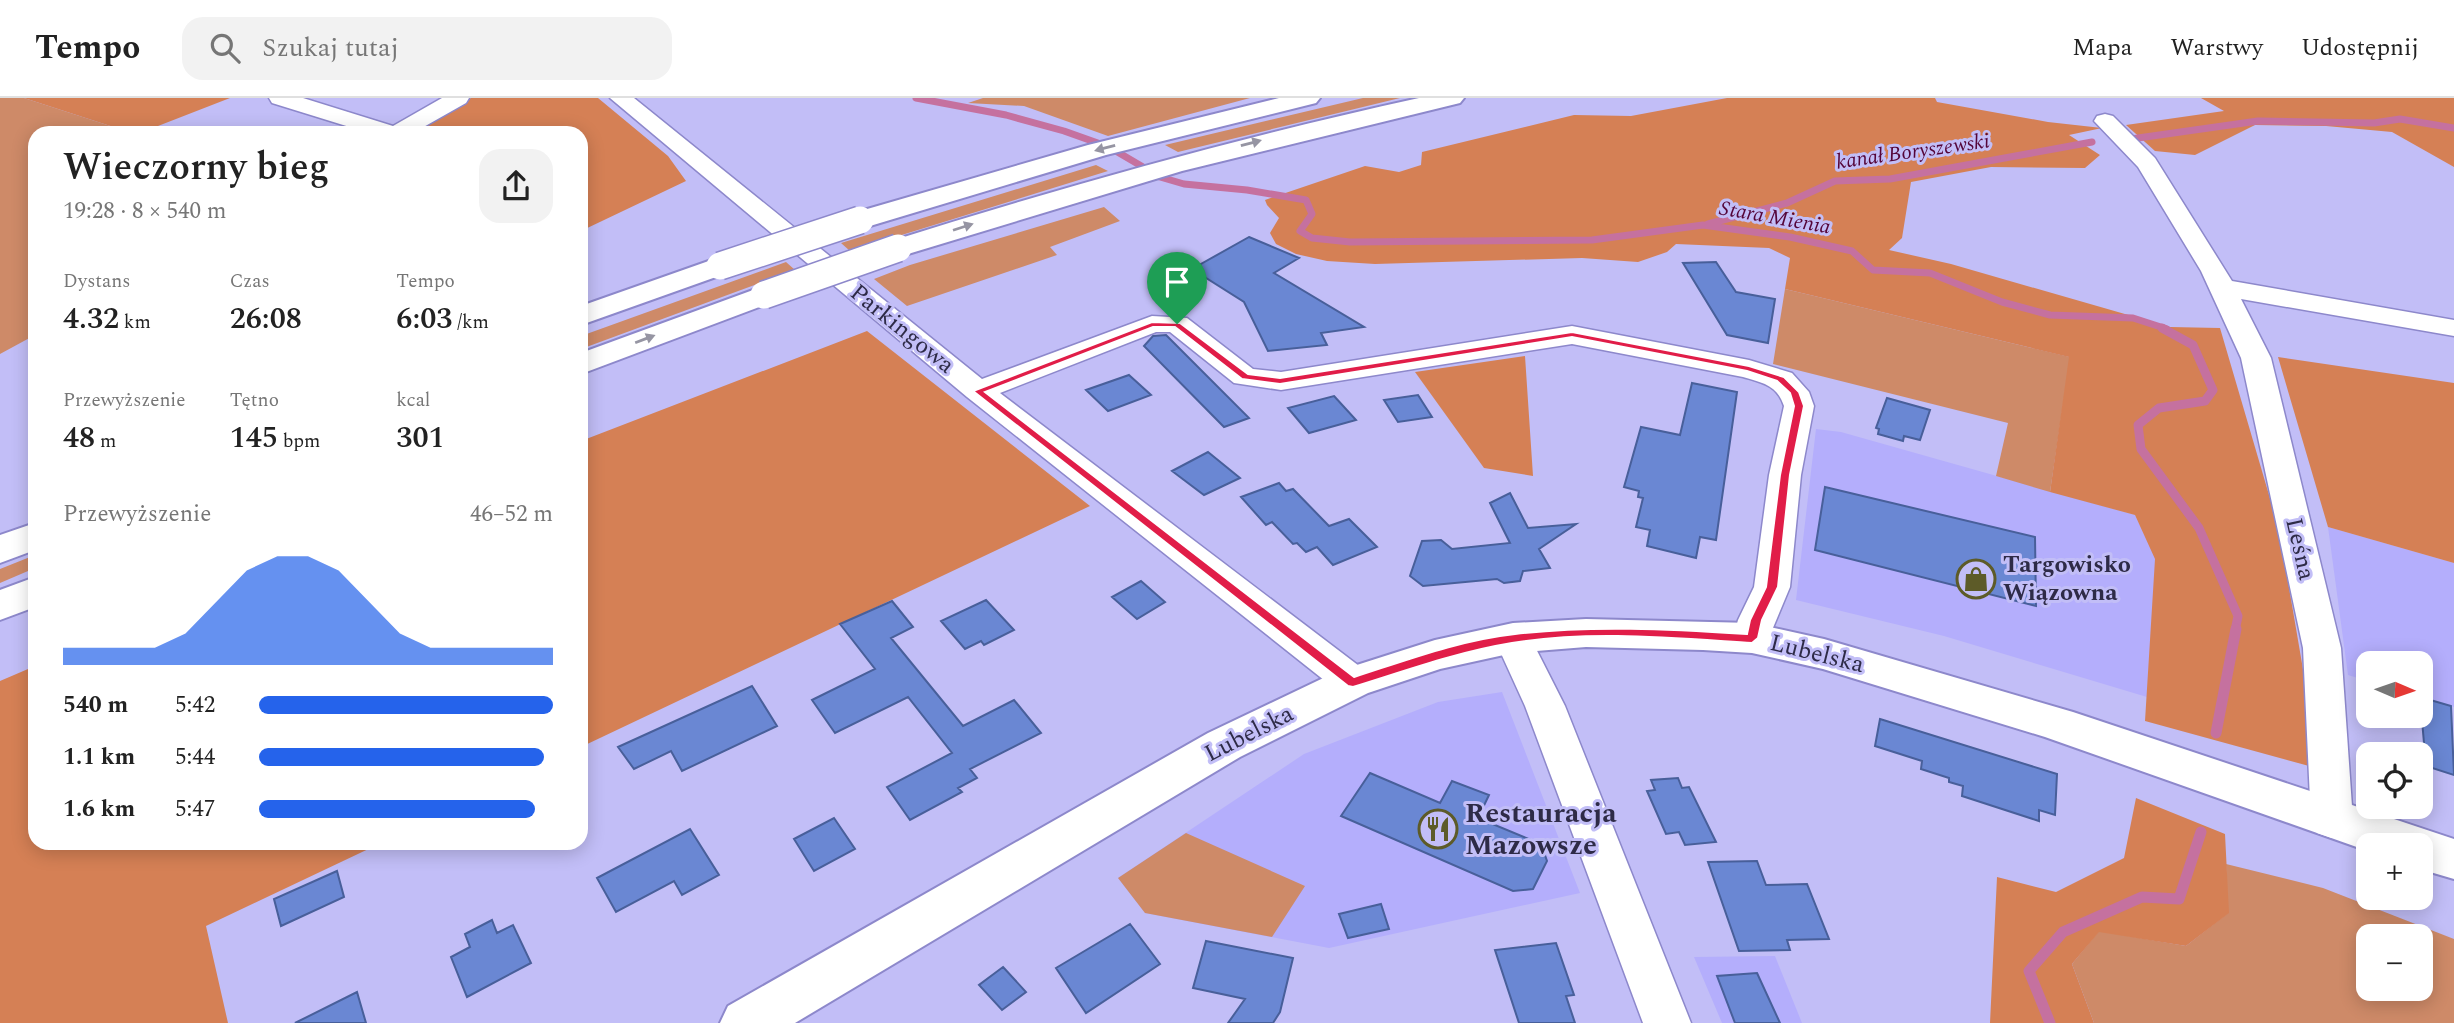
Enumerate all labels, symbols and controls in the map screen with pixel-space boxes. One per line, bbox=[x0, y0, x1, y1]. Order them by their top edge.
search box bbox=[182, 17, 672, 80]
text: Tempo bbox=[35, 23, 140, 73]
text: Szukaj tutaj bbox=[262, 28, 399, 68]
icon: search bbox=[206, 29, 244, 67]
text: Mapa bbox=[2072, 30, 2132, 66]
text: Warstwy bbox=[2170, 30, 2263, 66]
text: Udostępnij bbox=[2301, 30, 2419, 66]
water label: kanał Boryszewski bbox=[1834, 125, 1992, 179]
one-way arrow bbox=[1241, 138, 1262, 148]
text: Wieczorny bieg bbox=[63, 139, 329, 197]
one-way arrow bbox=[1095, 143, 1116, 153]
button: share bbox=[479, 149, 553, 223]
water label: Stara Mienia bbox=[1717, 192, 1834, 244]
text: 19:28 · 8 × 540 m bbox=[63, 194, 227, 229]
one-way arrow bbox=[953, 221, 974, 231]
pin bbox=[1147, 252, 1207, 324]
icon: arrive bbox=[1158, 263, 1196, 301]
text: Dystans bbox=[63, 267, 131, 296]
text: Czas bbox=[230, 267, 270, 296]
text: Tempo bbox=[396, 267, 455, 296]
street label: Parkingowa bbox=[842, 275, 962, 383]
text: 4.32 bbox=[63, 296, 119, 342]
text: 26:08 bbox=[230, 296, 302, 342]
text: 6:03 bbox=[396, 296, 452, 342]
text: km bbox=[119, 308, 151, 337]
text: /km bbox=[452, 308, 489, 337]
one-way arrow bbox=[634, 333, 655, 344]
text: Przewyższenie bbox=[63, 386, 186, 415]
text: Tętno bbox=[230, 386, 279, 415]
text: kcal bbox=[396, 386, 430, 415]
text: 48 bbox=[63, 415, 95, 461]
text: 145 bbox=[230, 415, 278, 461]
text: 301 bbox=[396, 415, 445, 461]
text: m bbox=[95, 427, 116, 456]
text: bpm bbox=[278, 427, 320, 456]
text: Przewyższenie bbox=[63, 497, 211, 532]
text: 46–52 m bbox=[470, 497, 553, 532]
street label: Leśna bbox=[2275, 514, 2325, 584]
place label: Targowisko Wiązowna bbox=[2003, 547, 2131, 611]
shop icon: Targowisko Wiązowna bbox=[1955, 558, 1997, 600]
street label: Lubelska bbox=[1766, 625, 1868, 683]
north arrow bbox=[2356, 651, 2432, 728]
map controls bbox=[2356, 651, 2433, 1001]
text: 540 m bbox=[63, 688, 128, 723]
text: 5:42 bbox=[175, 688, 215, 723]
street label: Lubelska bbox=[1198, 696, 1300, 772]
text: 1.1 km bbox=[63, 740, 135, 775]
text: 5:44 bbox=[175, 740, 215, 775]
button: locate bbox=[2356, 742, 2433, 819]
text: 1.6 km bbox=[63, 792, 135, 827]
text: 5:47 bbox=[175, 792, 215, 827]
place label: Restauracja Mazowsze bbox=[1465, 792, 1617, 867]
restaurant icon: Restauracja Mazowsze bbox=[1417, 808, 1459, 850]
button: + bbox=[2356, 833, 2433, 910]
button: − bbox=[2356, 924, 2433, 1001]

